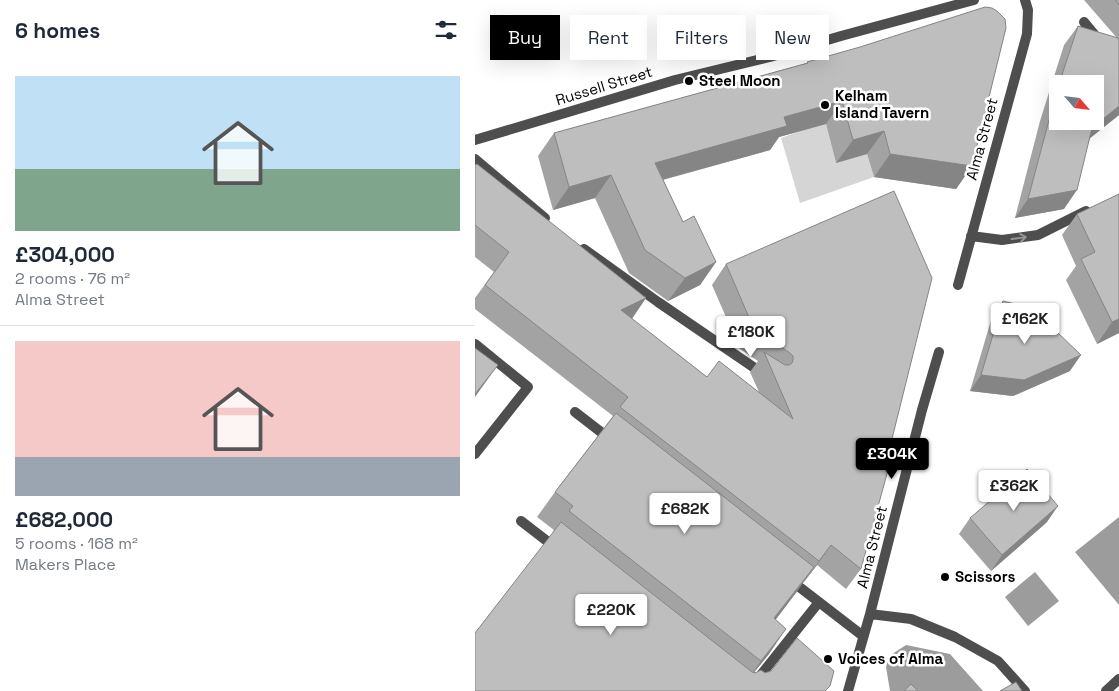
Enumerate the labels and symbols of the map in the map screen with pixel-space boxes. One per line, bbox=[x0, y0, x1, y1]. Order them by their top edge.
street label: Russell Street bbox=[553, 62, 655, 109]
place label: Steel Moon bbox=[699, 71, 781, 90]
marker: Steel Moon bbox=[683, 75, 695, 87]
north arrow bbox=[1049, 75, 1104, 130]
place label: Kelham Island Tavern bbox=[835, 86, 929, 122]
street label: Alma Street bbox=[961, 96, 1002, 182]
marker: Kelham Island Tavern bbox=[819, 99, 831, 111]
one-way arrow bbox=[1011, 233, 1027, 243]
pin: £162K bbox=[990, 302, 1060, 345]
pin: £180K bbox=[716, 316, 786, 358]
pin: £304K bbox=[857, 438, 927, 480]
pin: £362K bbox=[979, 470, 1049, 512]
pin: £682K bbox=[650, 492, 720, 535]
street label: Alma Street bbox=[852, 504, 891, 590]
place label: Scissors bbox=[955, 567, 1016, 586]
marker: Scissors bbox=[939, 571, 951, 583]
pin: £220K bbox=[576, 594, 646, 636]
place label: Voices of Alma bbox=[838, 649, 944, 668]
marker: Voices of Alma bbox=[822, 653, 834, 665]

